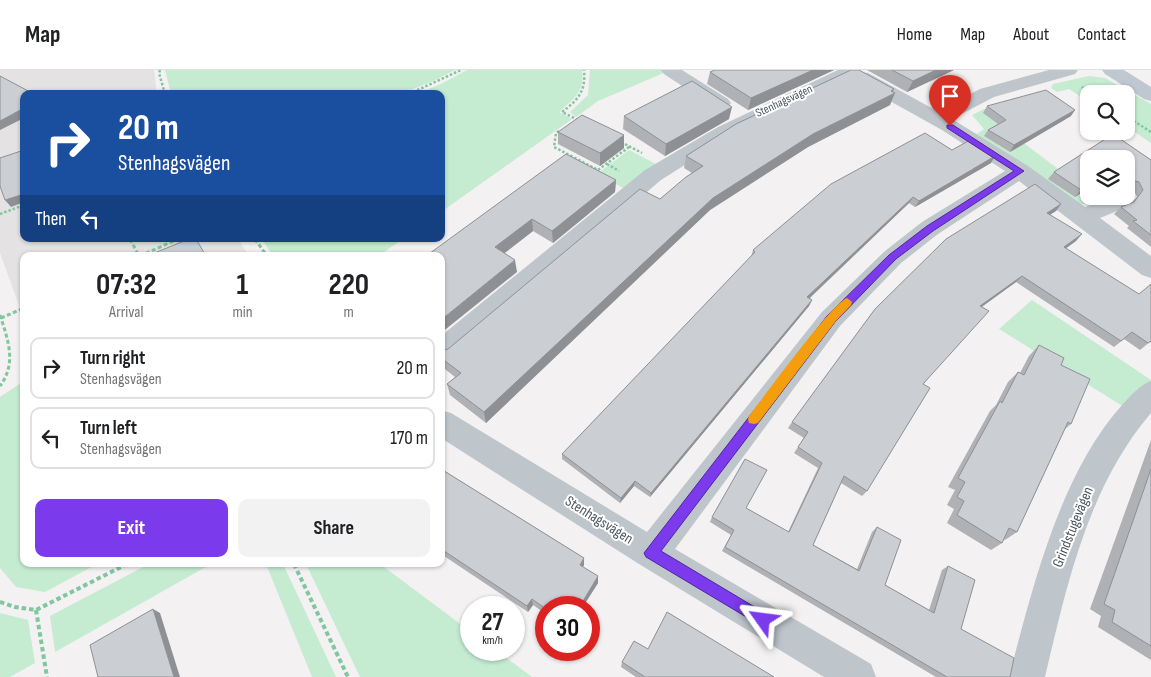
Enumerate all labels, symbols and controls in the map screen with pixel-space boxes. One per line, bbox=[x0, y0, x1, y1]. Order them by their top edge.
text: Map bbox=[25, 20, 60, 49]
text: Home bbox=[897, 24, 932, 45]
text: Map bbox=[960, 24, 985, 45]
text: About bbox=[1013, 24, 1049, 45]
text: Contact bbox=[1077, 24, 1126, 45]
pin bbox=[929, 75, 971, 126]
street label: Stenhagsvägen bbox=[753, 81, 815, 121]
icon: arrive bbox=[936, 82, 964, 110]
map controls bbox=[1080, 85, 1135, 205]
button: search bbox=[1080, 85, 1135, 140]
text: 20 m bbox=[118, 107, 179, 150]
icon: right bbox=[35, 110, 100, 175]
text: Stenhagsvägen bbox=[118, 150, 230, 177]
button: layers bbox=[1080, 150, 1135, 205]
icon: left bbox=[76, 205, 104, 233]
text: Then bbox=[35, 208, 66, 231]
text: 07:32 bbox=[96, 267, 156, 303]
text: 1 bbox=[237, 267, 248, 303]
text: 220 bbox=[328, 267, 369, 303]
text: Arrival bbox=[109, 303, 143, 322]
text: min bbox=[232, 303, 253, 322]
text: m bbox=[344, 303, 354, 322]
text: Turn right bbox=[80, 347, 145, 370]
icon: right bbox=[37, 354, 65, 382]
text: 20 m bbox=[396, 357, 428, 380]
text: Stenhagsvägen bbox=[80, 370, 162, 389]
text: Turn left bbox=[80, 417, 137, 440]
icon: left bbox=[37, 424, 65, 452]
text: 170 m bbox=[390, 427, 428, 450]
text: Stenhagsvägen bbox=[80, 440, 162, 459]
street label: Grindstugevägen bbox=[1048, 484, 1098, 570]
street label: Stenhagsvägen bbox=[561, 492, 637, 548]
button: Exit bbox=[35, 499, 228, 557]
button: Share bbox=[238, 499, 430, 557]
position arrow bbox=[736, 593, 788, 645]
speed limit sign: 30 bbox=[535, 596, 600, 661]
text: 27 bbox=[482, 607, 503, 638]
text: km/h bbox=[482, 633, 503, 648]

